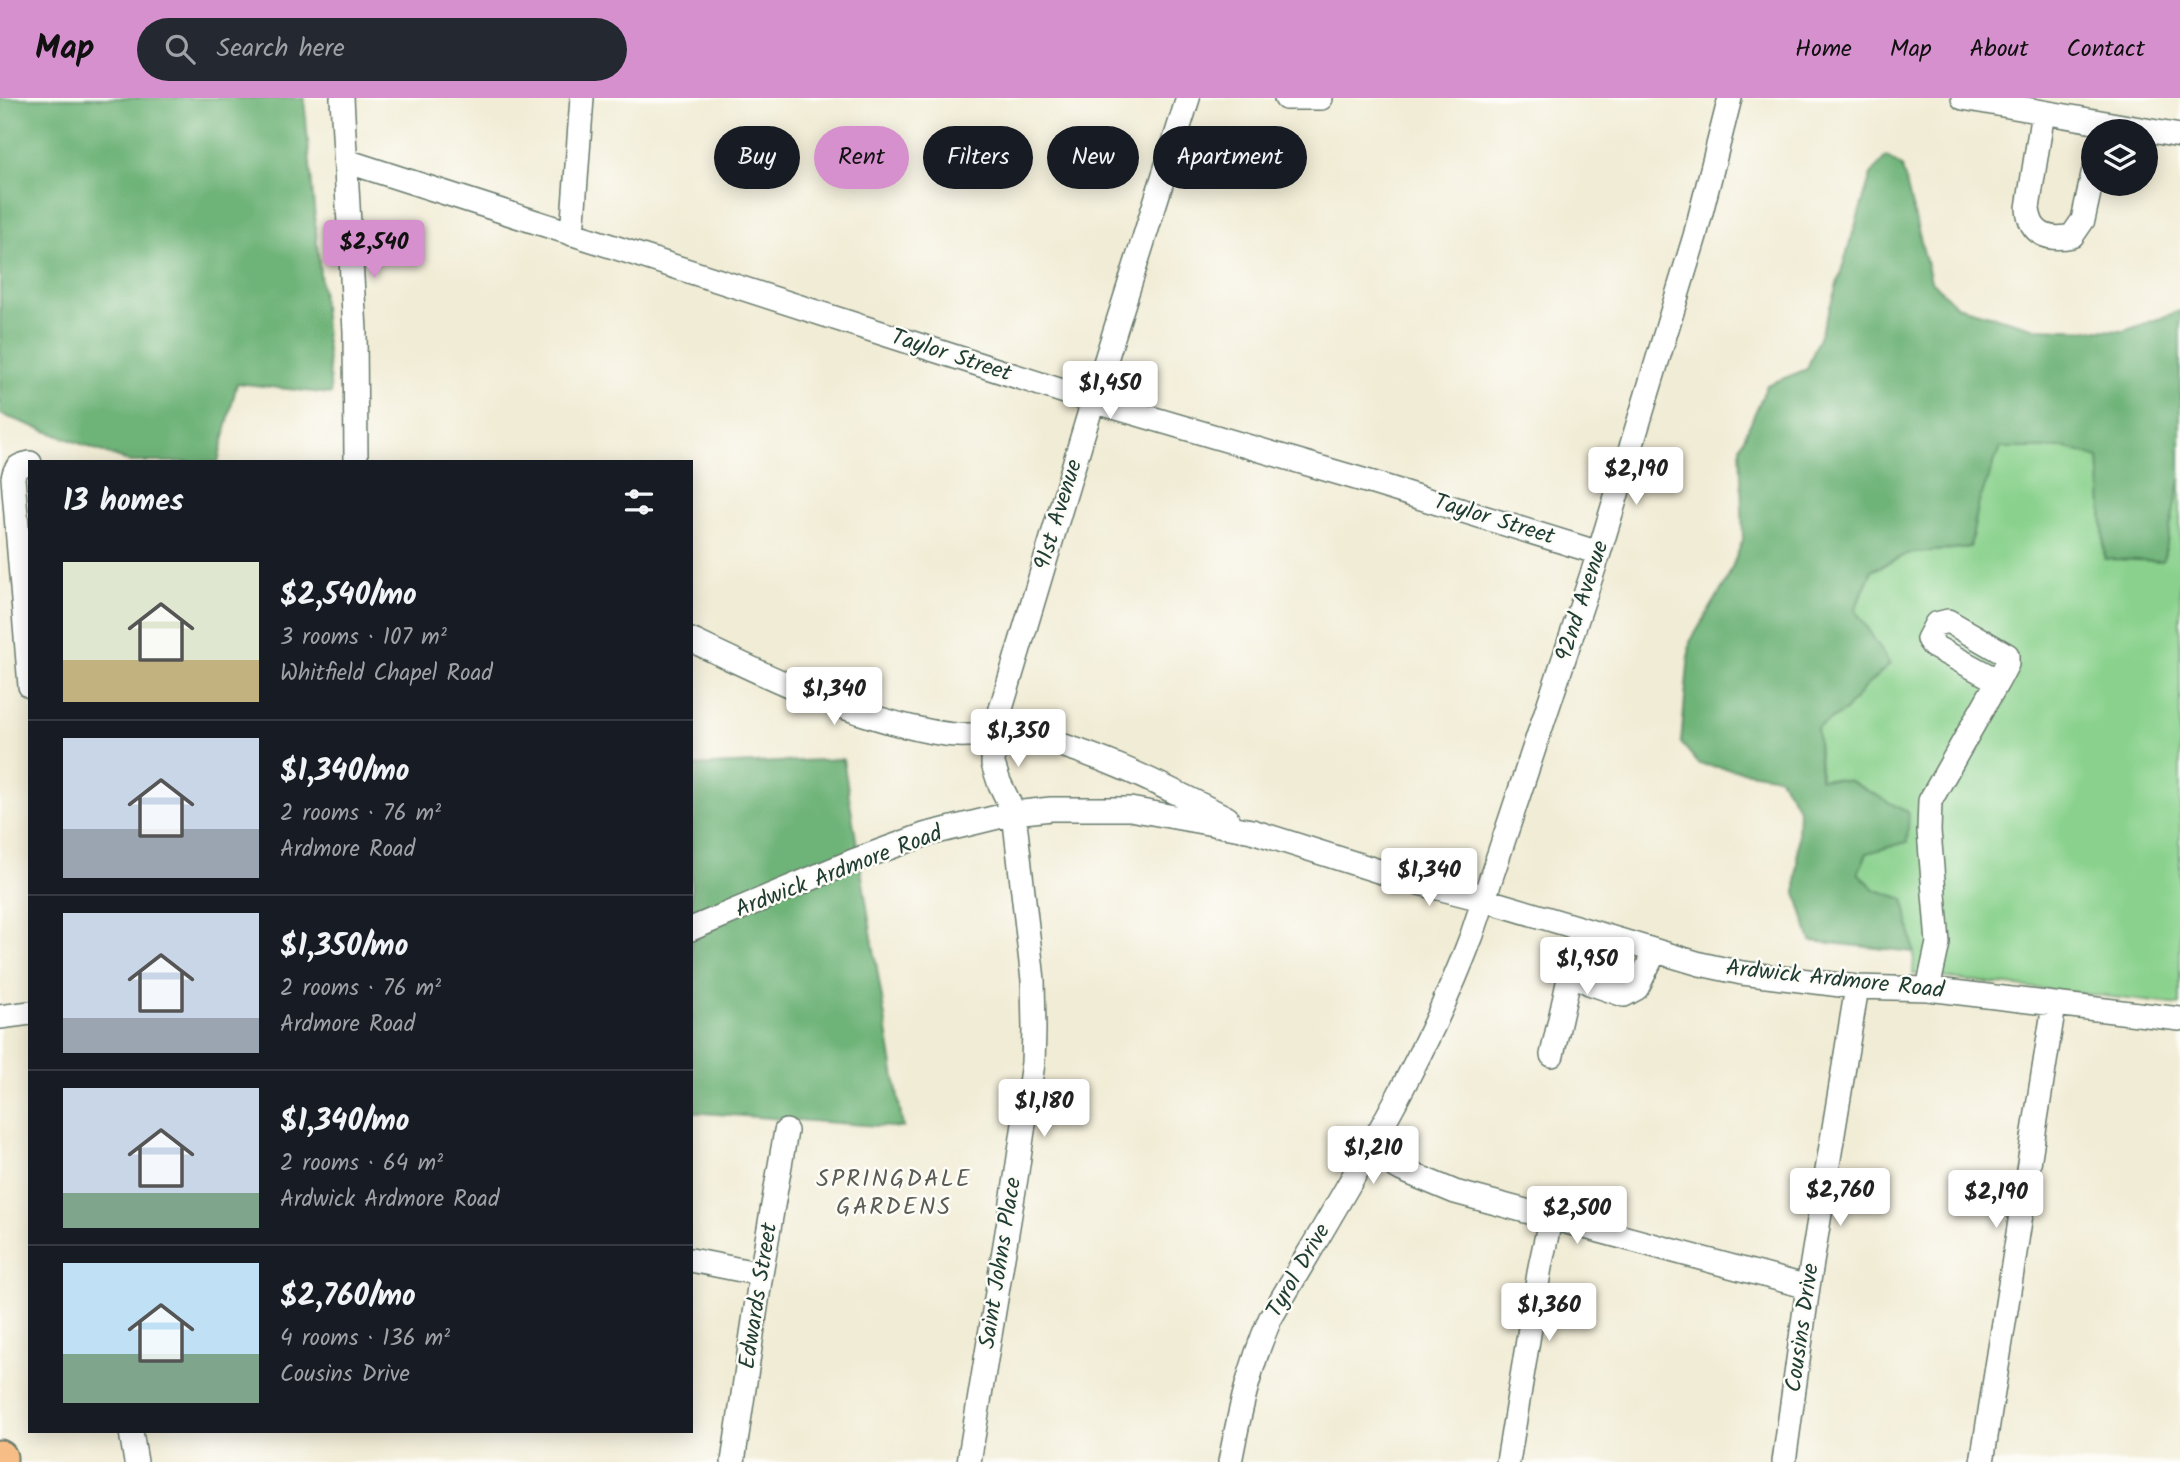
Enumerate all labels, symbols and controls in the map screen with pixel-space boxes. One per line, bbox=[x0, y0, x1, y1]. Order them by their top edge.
search box bbox=[137, 18, 627, 81]
text: Map bbox=[35, 23, 95, 76]
text: Search here bbox=[217, 28, 345, 70]
icon: search bbox=[161, 30, 199, 68]
text: Home bbox=[1795, 30, 1852, 69]
text: Map bbox=[1890, 30, 1932, 69]
text: About bbox=[1970, 30, 2028, 69]
text: Contact bbox=[2066, 30, 2145, 69]
map controls bbox=[2081, 119, 2158, 196]
button: layers bbox=[2081, 119, 2158, 196]
chip: Buy bbox=[714, 126, 800, 189]
chip: Rent bbox=[814, 126, 909, 189]
chip: Filters bbox=[923, 126, 1033, 189]
chip: New bbox=[1047, 126, 1139, 189]
chip: Apartment bbox=[1153, 126, 1307, 189]
pin: $2,540 bbox=[317, 220, 431, 280]
text: $2,540 bbox=[339, 225, 409, 261]
street label: Taylor Street bbox=[886, 320, 1017, 393]
pin: $1,450 bbox=[1053, 362, 1167, 421]
text: $1,450 bbox=[1079, 366, 1141, 402]
pin: $2,190 bbox=[1579, 448, 1693, 507]
text: $2,190 bbox=[1604, 452, 1668, 488]
street label: 91st Avenue bbox=[1025, 455, 1093, 575]
text: 13 homes bbox=[63, 478, 184, 526]
icon: filters bbox=[620, 483, 658, 521]
street label: Taylor Street bbox=[1429, 484, 1560, 556]
street label: 92nd Avenue bbox=[1547, 536, 1619, 666]
text: $2,540/mo bbox=[280, 572, 417, 620]
icon: home bbox=[119, 590, 203, 674]
text: 3 rooms · 107 m² bbox=[280, 620, 447, 656]
text: Whitfield Chapel Road bbox=[280, 656, 493, 692]
pin: $1,340 bbox=[777, 668, 891, 727]
text: $1,340 bbox=[802, 672, 866, 708]
pin: $1,350 bbox=[961, 710, 1075, 769]
text: $1,350 bbox=[987, 714, 1049, 750]
text: $1,340/mo bbox=[280, 748, 410, 796]
icon: home bbox=[119, 766, 203, 850]
text: 2 rooms · 76 m² bbox=[280, 796, 441, 832]
street label: Ardwick Ardmore Road bbox=[730, 816, 948, 928]
text: Ardmore Road bbox=[280, 832, 415, 868]
pin: $1,340 bbox=[1372, 848, 1486, 908]
text: $1,340 bbox=[1397, 853, 1461, 889]
text: $1,350/mo bbox=[280, 923, 408, 971]
pin: $1,950 bbox=[1530, 937, 1644, 997]
icon: home bbox=[119, 941, 203, 1025]
text: $1,950 bbox=[1556, 942, 1618, 978]
street label: Ardwick Ardmore Road bbox=[1724, 951, 1946, 1009]
text: 2 rooms · 76 m² bbox=[280, 971, 441, 1007]
text: Ardmore Road bbox=[280, 1007, 415, 1043]
pin: $1,180 bbox=[987, 1080, 1101, 1139]
text: $1,180 bbox=[1015, 1084, 1073, 1120]
text: $1,340/mo bbox=[280, 1098, 410, 1146]
icon: home bbox=[119, 1116, 203, 1200]
pin: $1,210 bbox=[1316, 1126, 1430, 1186]
text: $1,210 bbox=[1344, 1131, 1402, 1167]
text: 2 rooms · 64 m² bbox=[280, 1146, 443, 1182]
district label: SPRINGDALE GARDENS bbox=[816, 1160, 972, 1227]
pin: $2,760 bbox=[1783, 1168, 1897, 1228]
pin: $2,190 bbox=[1939, 1170, 2053, 1230]
text: $2,760 bbox=[1806, 1173, 1874, 1209]
street label: Saint Johns Place bbox=[970, 1175, 1032, 1351]
text: $2,190 bbox=[1964, 1175, 2028, 1211]
text: Ardwick Ardmore Road bbox=[280, 1182, 499, 1218]
pin: $2,500 bbox=[1520, 1186, 1634, 1246]
text: $2,500 bbox=[1543, 1191, 1611, 1227]
street label: Tyrol Drive bbox=[1257, 1217, 1341, 1325]
street label: Edwards Street bbox=[730, 1219, 788, 1372]
street label: Cousins Drive bbox=[1776, 1261, 1830, 1395]
text: $2,760/mo bbox=[280, 1273, 416, 1321]
pin: $1,360 bbox=[1492, 1284, 1606, 1343]
text: $1,360 bbox=[1517, 1288, 1581, 1324]
icon: home bbox=[119, 1291, 203, 1375]
text: 4 rooms · 136 m² bbox=[280, 1321, 450, 1357]
text: Cousins Drive bbox=[280, 1357, 410, 1393]

